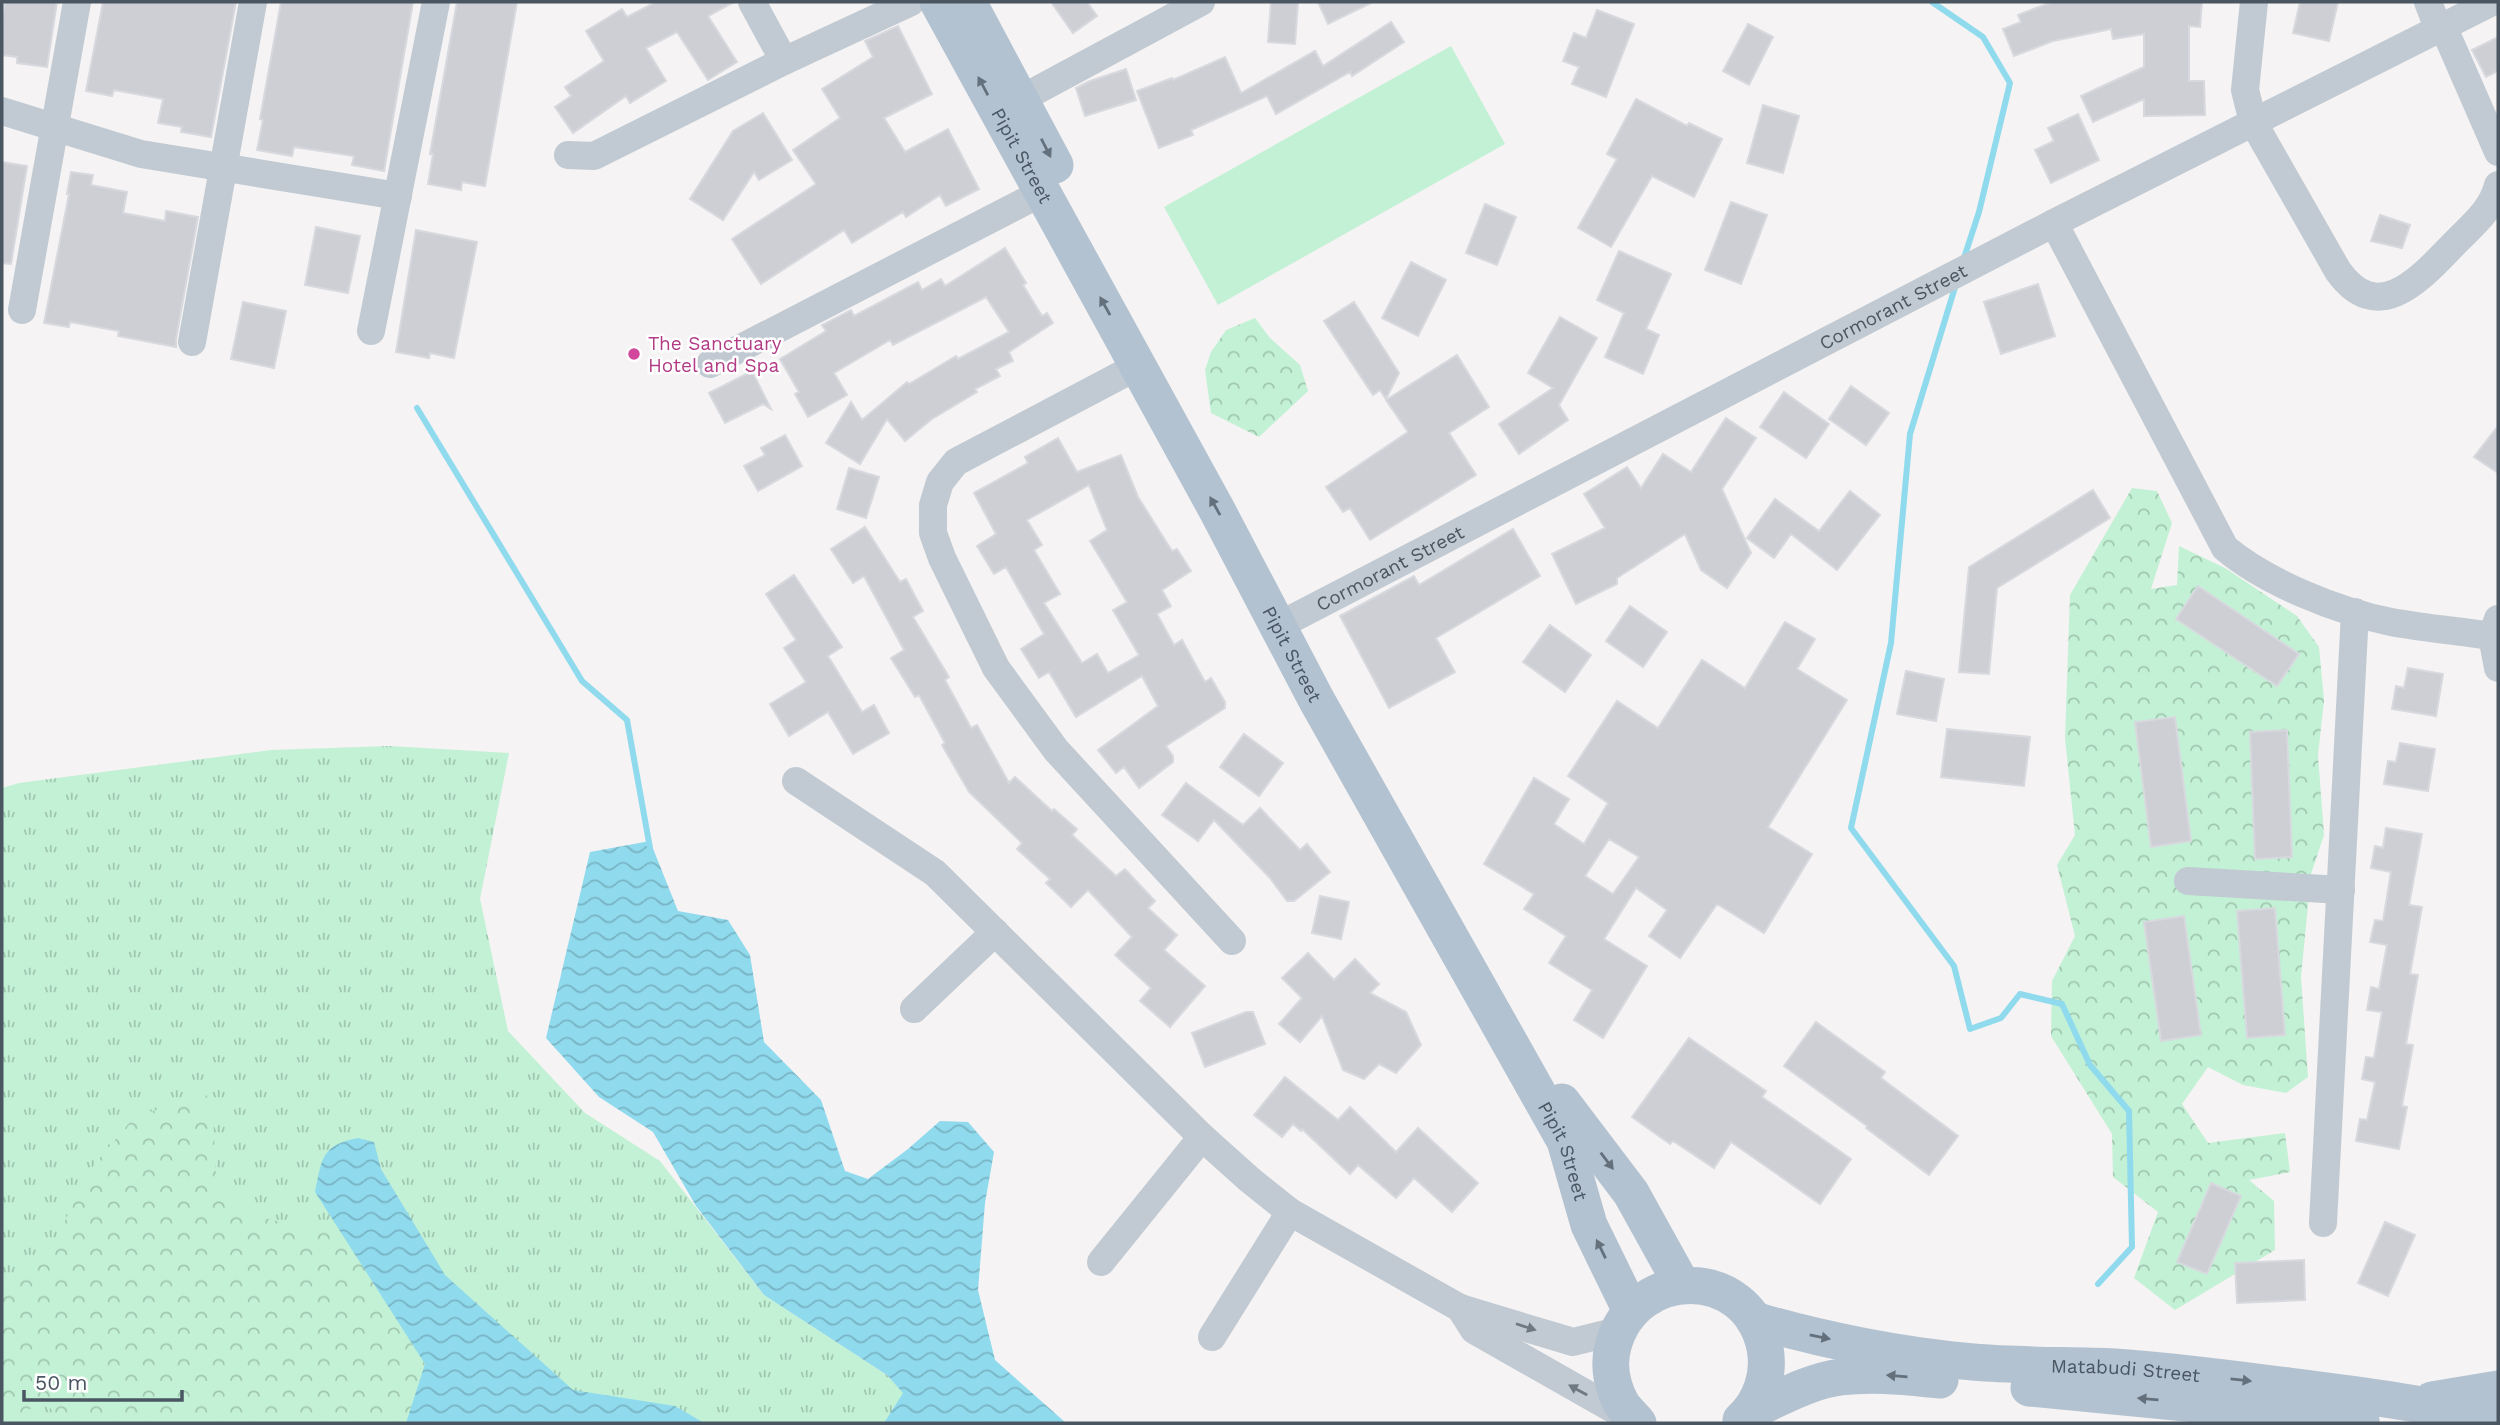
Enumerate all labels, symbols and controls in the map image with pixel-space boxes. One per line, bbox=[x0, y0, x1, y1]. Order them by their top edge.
one-way arrow bbox=[977, 76, 989, 96]
street label: Pipit Street bbox=[986, 104, 1057, 207]
one-way arrow bbox=[1040, 139, 1052, 159]
street label: Cormorant Street bbox=[1815, 259, 1971, 355]
one-way arrow bbox=[1100, 296, 1111, 316]
place label: The Sanctuary Hotel and Spa bbox=[648, 332, 782, 377]
marker: The Sanctuary Hotel and Spa bbox=[626, 346, 642, 362]
one-way arrow bbox=[1209, 496, 1220, 516]
street label: Cormorant Street bbox=[1312, 521, 1468, 616]
street label: Pipit Street bbox=[1257, 602, 1327, 706]
street label: Pipit Street bbox=[1533, 1097, 1592, 1203]
one-way arrow bbox=[1600, 1152, 1614, 1170]
one-way arrow bbox=[1595, 1239, 1607, 1259]
one-way arrow bbox=[1515, 1322, 1536, 1332]
one-way arrow bbox=[1809, 1331, 1831, 1342]
street label: Matabudi Street bbox=[2051, 1354, 2201, 1387]
scale bar bbox=[24, 1358, 182, 1402]
text: 50 m bbox=[35, 1370, 87, 1395]
one-way arrow bbox=[1886, 1371, 1908, 1382]
one-way arrow bbox=[2230, 1375, 2252, 1386]
one-way arrow bbox=[1569, 1384, 1588, 1396]
one-way arrow bbox=[2137, 1393, 2159, 1404]

